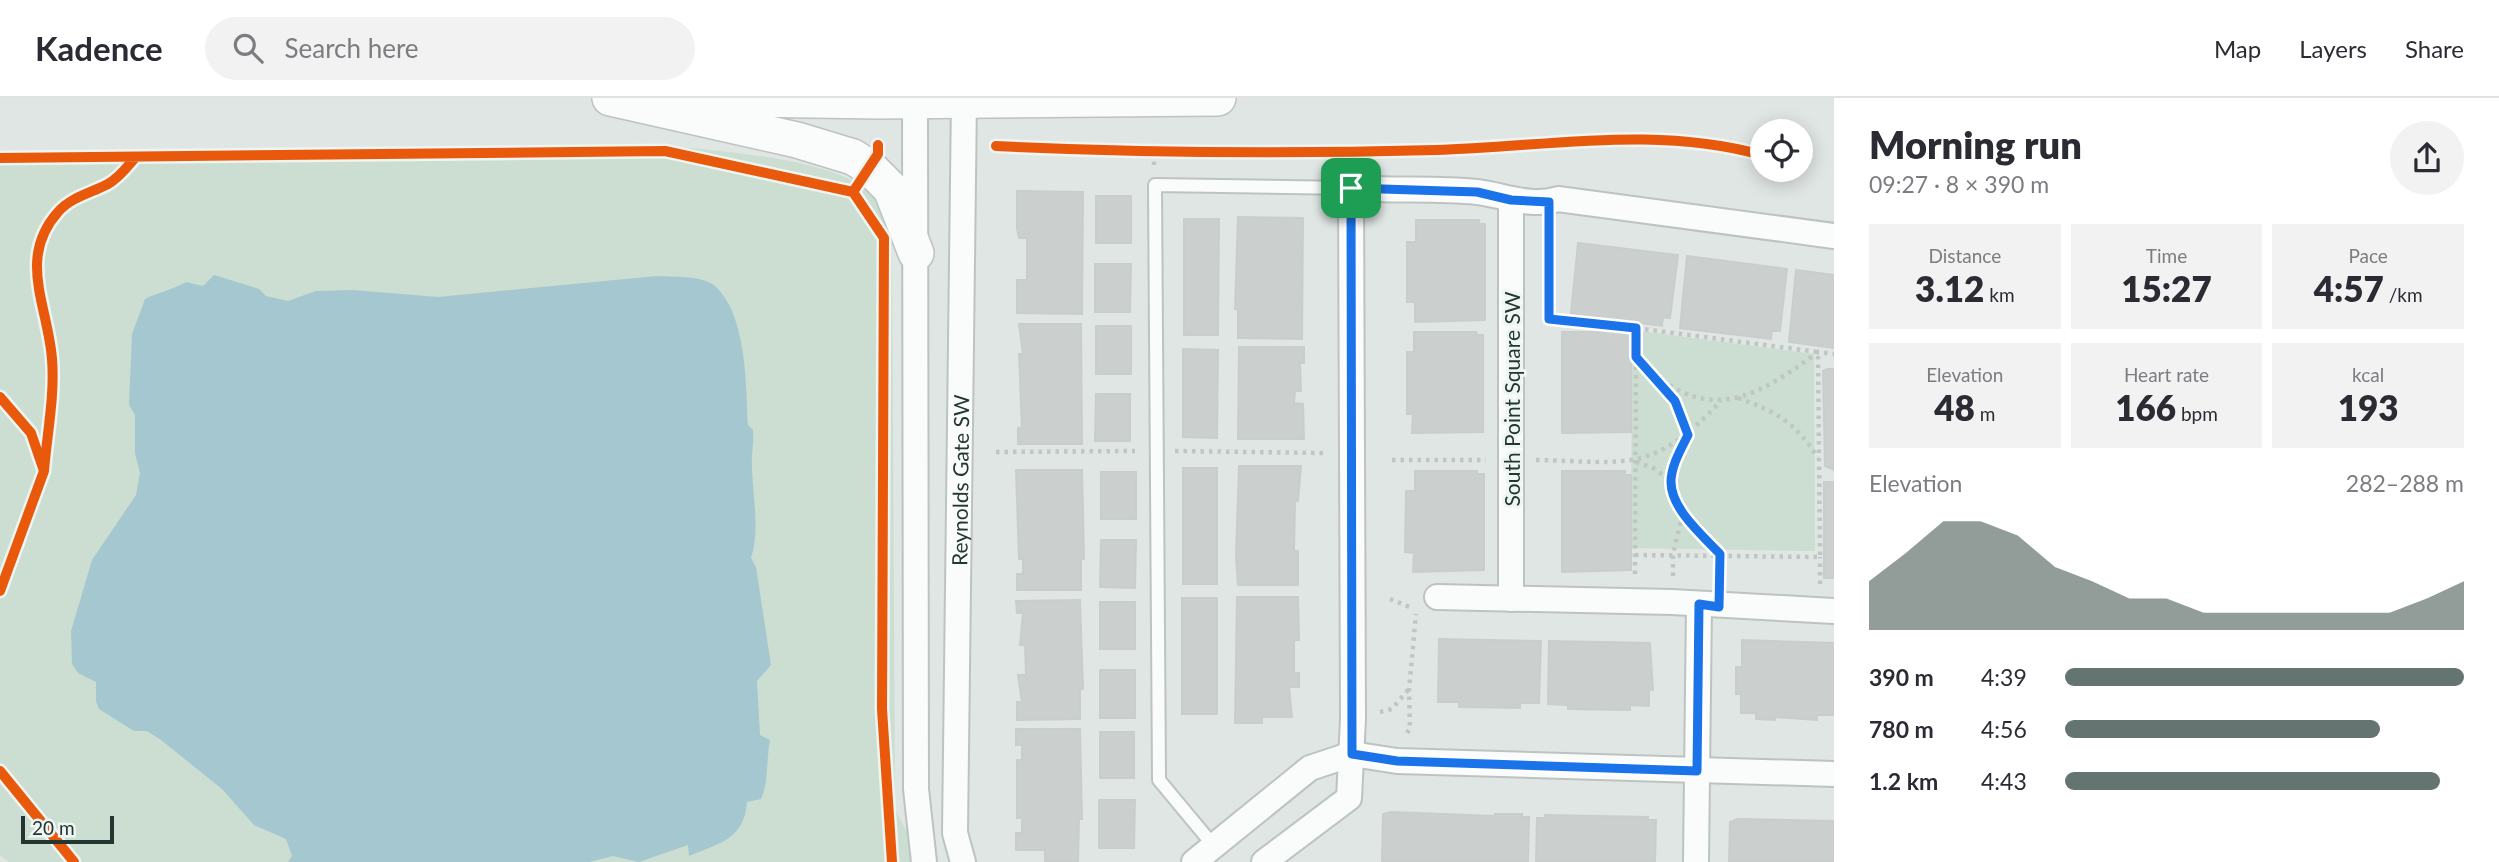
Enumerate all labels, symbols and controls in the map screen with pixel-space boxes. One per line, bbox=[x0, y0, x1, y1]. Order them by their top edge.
search box bbox=[205, 17, 695, 80]
text: Kadence bbox=[35, 28, 163, 68]
icon: search bbox=[229, 29, 267, 67]
text: Search here bbox=[285, 32, 419, 64]
text: Map bbox=[2214, 34, 2261, 63]
text: Layers bbox=[2299, 34, 2367, 63]
text: Share bbox=[2405, 34, 2464, 63]
map controls bbox=[1750, 119, 1813, 182]
button: locate bbox=[1750, 119, 1813, 182]
text: Morning run bbox=[1869, 121, 2082, 167]
button: share bbox=[2390, 121, 2464, 195]
pin bbox=[1321, 158, 1381, 218]
icon: arrive bbox=[1332, 169, 1370, 207]
text: 09:27 · 8 × 390 m bbox=[1869, 170, 2049, 198]
text: Distance bbox=[1928, 244, 2001, 267]
text: Time bbox=[2146, 244, 2187, 267]
text: Pace bbox=[2348, 244, 2388, 267]
text: 3.12 bbox=[1915, 267, 1984, 309]
text: 15:27 bbox=[2121, 267, 2212, 309]
text: 4:57 bbox=[2314, 267, 2384, 309]
text: km bbox=[1984, 283, 2015, 306]
text: /km bbox=[2384, 283, 2423, 306]
street label: South Point Square SW bbox=[1499, 291, 1524, 507]
text: Elevation bbox=[1926, 363, 2003, 386]
text: Heart rate bbox=[2124, 363, 2209, 386]
text: kcal bbox=[2352, 363, 2384, 386]
text: 48 bbox=[1934, 386, 1975, 428]
text: 166 bbox=[2115, 386, 2176, 428]
text: 193 bbox=[2338, 386, 2399, 428]
street label: Reynolds Gate SW bbox=[946, 394, 973, 566]
text: m bbox=[1975, 402, 1995, 425]
text: bpm bbox=[2176, 402, 2218, 425]
text: Elevation bbox=[1869, 469, 1962, 497]
text: 282–288 m bbox=[2346, 469, 2464, 497]
text: 390 m bbox=[1869, 663, 1934, 691]
text: 4:39 bbox=[1981, 663, 2027, 691]
text: 780 m bbox=[1869, 715, 1934, 743]
text: 4:56 bbox=[1981, 715, 2027, 743]
text: 1.2 km bbox=[1869, 767, 1938, 795]
text: 4:43 bbox=[1981, 767, 2027, 795]
scale bar bbox=[21, 813, 114, 845]
text: 20 m bbox=[32, 816, 75, 839]

